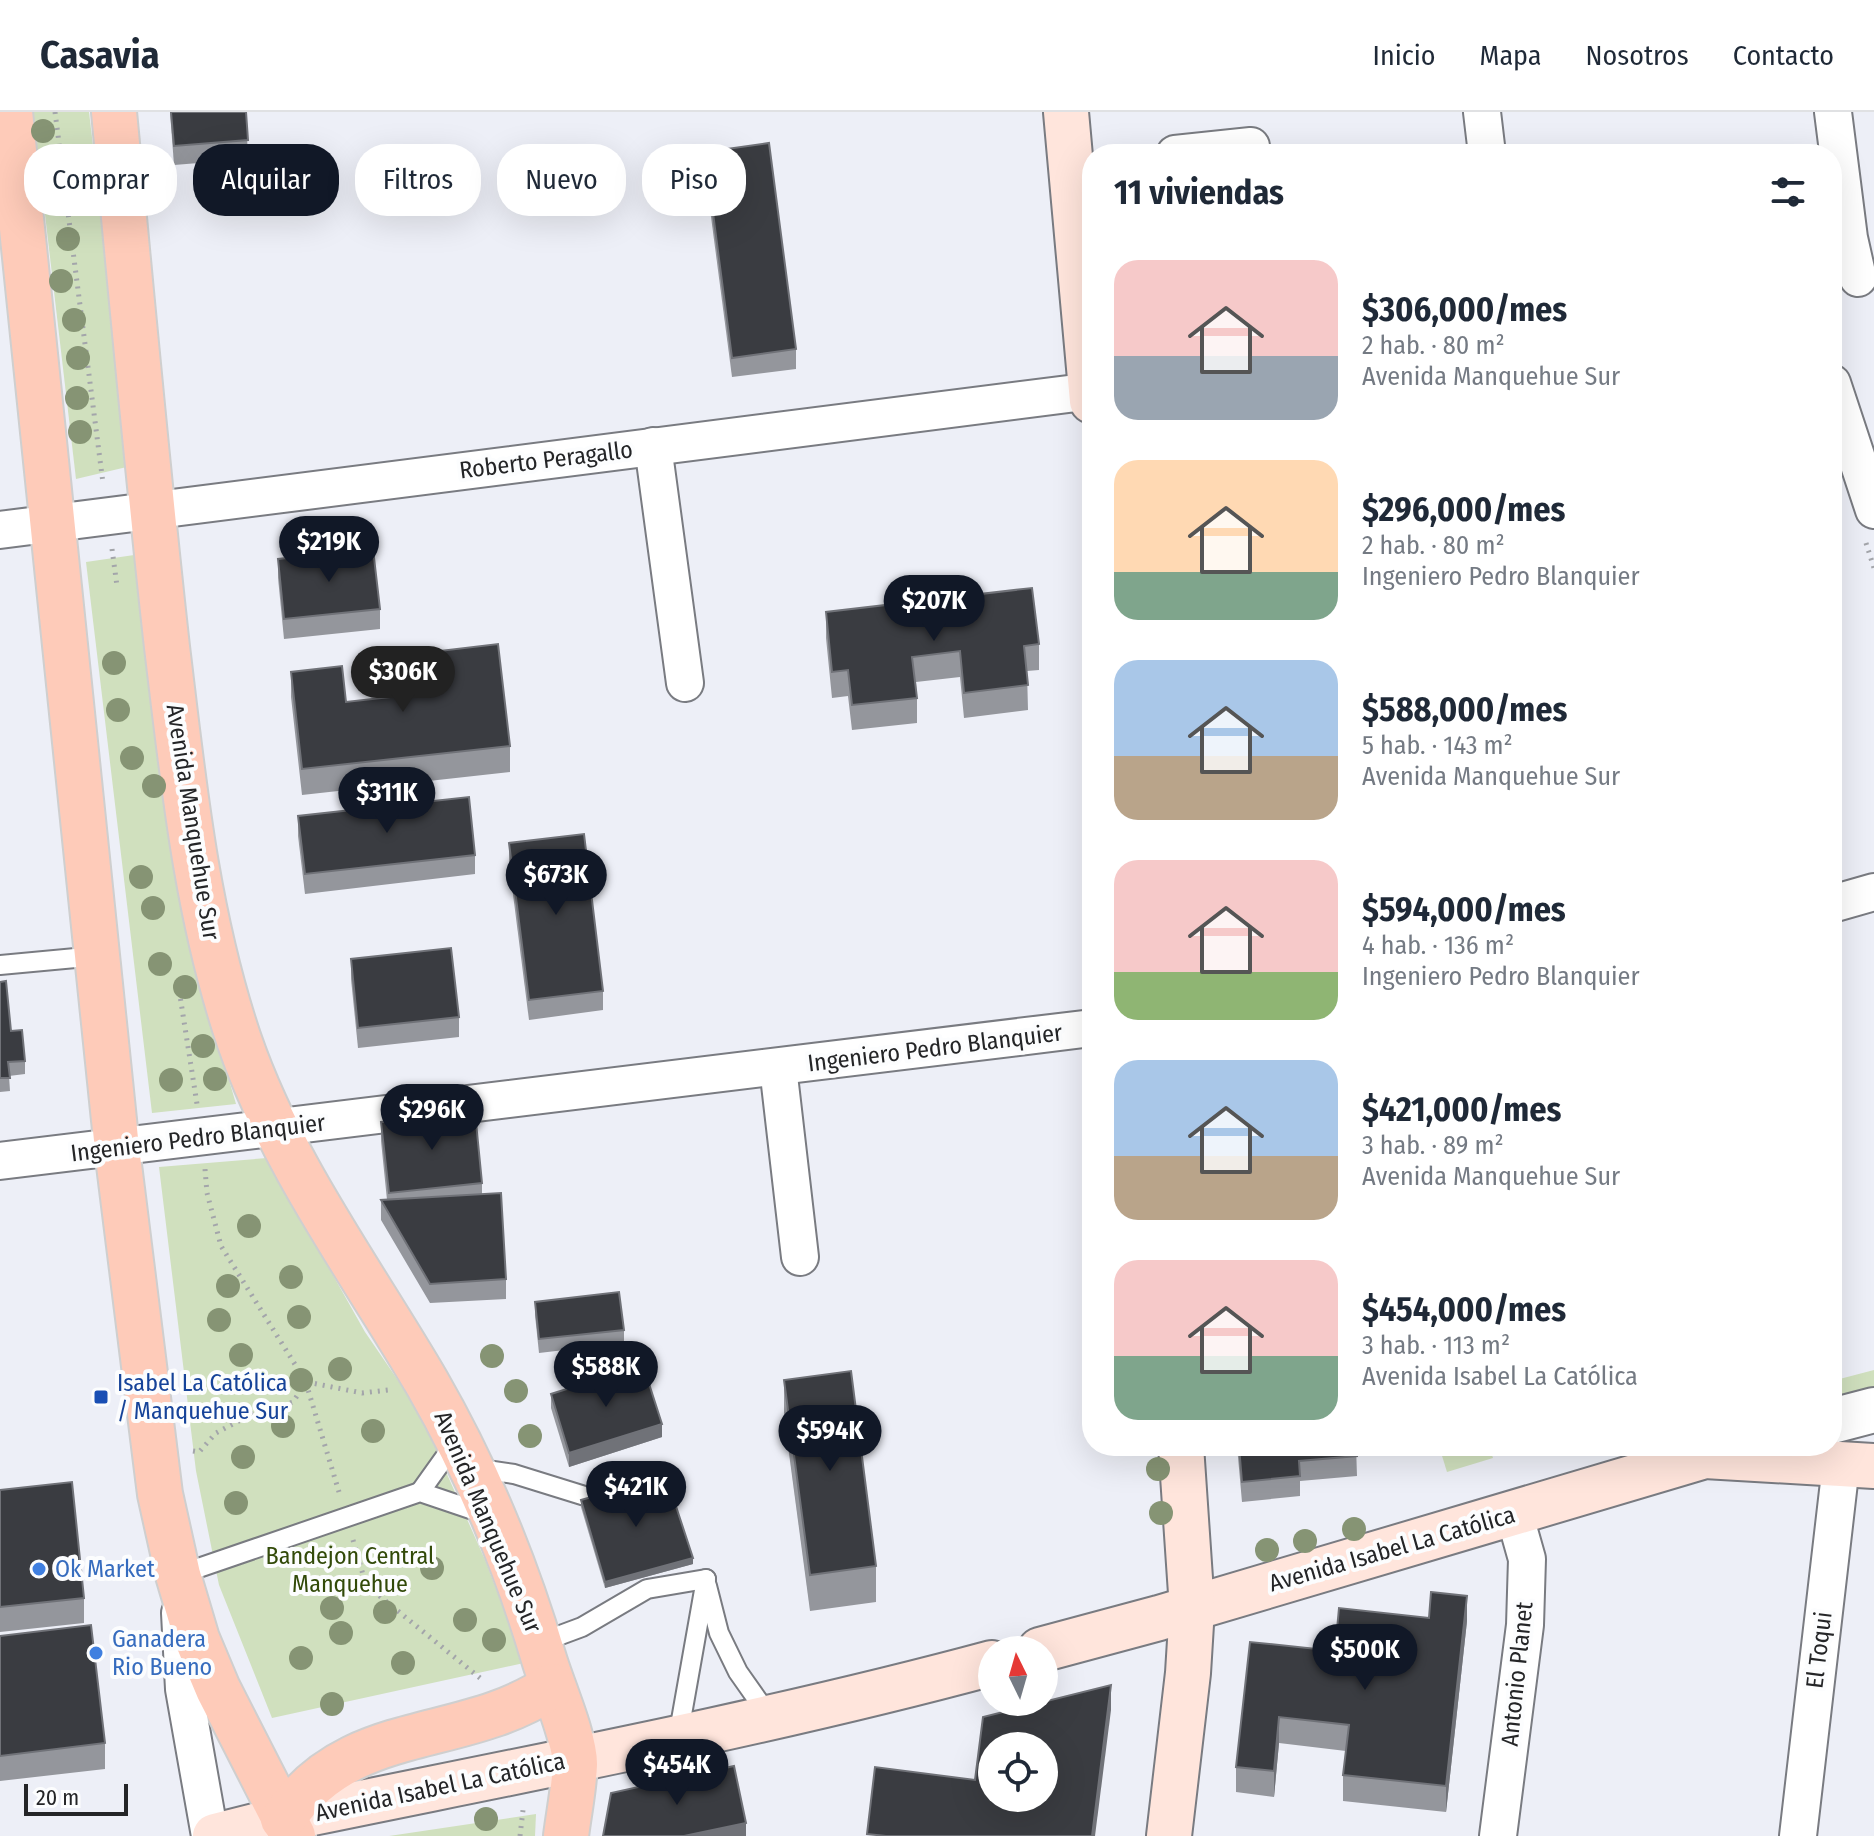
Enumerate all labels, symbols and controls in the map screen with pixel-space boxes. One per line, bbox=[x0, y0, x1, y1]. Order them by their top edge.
text: Casavia bbox=[40, 32, 160, 78]
text: Inicio bbox=[1373, 39, 1435, 72]
text: Mapa bbox=[1479, 39, 1541, 72]
text: Nosotros bbox=[1585, 39, 1689, 72]
text: Contacto bbox=[1733, 39, 1834, 72]
chip: Comprar bbox=[24, 144, 177, 216]
chip: Alquilar bbox=[193, 144, 339, 216]
chip: Filtros bbox=[355, 144, 481, 216]
chip: Nuevo bbox=[497, 144, 626, 216]
chip: Piso bbox=[642, 144, 746, 216]
icon: filters bbox=[1766, 170, 1810, 214]
text: 11 viviendas bbox=[1114, 172, 1284, 213]
text: $306,000/mes bbox=[1362, 289, 1567, 330]
icon: home bbox=[1178, 292, 1274, 388]
text: 2 hab. · 80 m² bbox=[1362, 330, 1505, 361]
text: Avenida Manquehue Sur bbox=[1362, 361, 1620, 392]
street label: Roberto Peragallo bbox=[458, 435, 634, 485]
text: $296,000/mes bbox=[1362, 489, 1565, 530]
icon: home bbox=[1178, 492, 1274, 588]
pin: $219K bbox=[273, 516, 385, 584]
text: $219K bbox=[297, 526, 361, 557]
text: 2 hab. · 80 m² bbox=[1362, 530, 1505, 561]
text: Ingeniero Pedro Blanquier bbox=[1362, 561, 1640, 592]
pin: $207K bbox=[878, 575, 990, 643]
text: $207K bbox=[902, 585, 966, 616]
pin: $306K bbox=[347, 646, 459, 714]
text: $306K bbox=[369, 656, 437, 687]
text: $588,000/mes bbox=[1362, 689, 1567, 730]
icon: home bbox=[1178, 692, 1274, 788]
street label: Avenida Manquehue Sur bbox=[161, 702, 226, 942]
text: 5 hab. · 143 m² bbox=[1362, 730, 1513, 761]
text: Avenida Manquehue Sur bbox=[1362, 761, 1620, 792]
pin: $311K bbox=[331, 767, 443, 835]
text: $311K bbox=[356, 777, 418, 808]
pin: $673K bbox=[500, 849, 612, 917]
text: $673K bbox=[524, 859, 588, 890]
text: $594,000/mes bbox=[1362, 889, 1566, 930]
icon: home bbox=[1178, 892, 1274, 988]
text: 4 hab. · 136 m² bbox=[1362, 930, 1514, 961]
text: Ingeniero Pedro Blanquier bbox=[1362, 961, 1640, 992]
street label: Ingeniero Pedro Blanquier bbox=[806, 1018, 1064, 1078]
pin: $296K bbox=[376, 1084, 488, 1152]
text: $421,000/mes bbox=[1362, 1089, 1561, 1130]
icon: home bbox=[1178, 1092, 1274, 1188]
text: $296K bbox=[399, 1094, 465, 1125]
street label: Ingeniero Pedro Blanquier bbox=[69, 1108, 327, 1168]
text: 3 hab. · 89 m² bbox=[1362, 1130, 1504, 1161]
text: Avenida Manquehue Sur bbox=[1362, 1161, 1620, 1192]
text: $454,000/mes bbox=[1362, 1289, 1566, 1330]
icon: home bbox=[1178, 1292, 1274, 1388]
text: 3 hab. · 113 m² bbox=[1362, 1330, 1510, 1361]
pin: $588K bbox=[550, 1341, 662, 1409]
text: $588K bbox=[572, 1351, 640, 1382]
text: Avenida Isabel La Católica bbox=[1362, 1361, 1638, 1392]
place label: Isabel La Católica / Manquehue Sur bbox=[117, 1369, 289, 1425]
marker: Isabel La Católica / Manquehue Sur bbox=[92, 1388, 110, 1406]
pin: $594K bbox=[774, 1405, 886, 1473]
street label: Avenida Manquehue Sur bbox=[429, 1407, 548, 1638]
text: $594K bbox=[796, 1415, 864, 1446]
pin: $421K bbox=[580, 1461, 692, 1529]
text: $421K bbox=[604, 1471, 668, 1502]
street label: Avenida Isabel La Católica bbox=[1266, 1500, 1518, 1598]
park label: Bandejon Central Manquehue bbox=[266, 1542, 434, 1598]
place label: Ok Market bbox=[55, 1555, 155, 1583]
marker: Ok Market bbox=[30, 1560, 48, 1578]
street label: Antonio Planet bbox=[1495, 1600, 1539, 1748]
street label: El Toqui bbox=[1800, 1610, 1838, 1690]
pin: $500K bbox=[1309, 1624, 1421, 1692]
place label: Ganadera Rio Bueno bbox=[112, 1625, 212, 1681]
text: $500K bbox=[1330, 1634, 1400, 1665]
north arrow bbox=[978, 1636, 1058, 1716]
map controls bbox=[978, 1636, 1058, 1812]
marker: Ganadera Rio Bueno bbox=[87, 1644, 105, 1662]
button: locate bbox=[978, 1732, 1058, 1812]
pin: $454K bbox=[621, 1739, 733, 1807]
street label: Avenida Isabel La Católica bbox=[313, 1747, 567, 1827]
text: $454K bbox=[643, 1749, 711, 1780]
scale bar bbox=[24, 1780, 128, 1816]
text: 20 m bbox=[36, 1784, 79, 1811]

